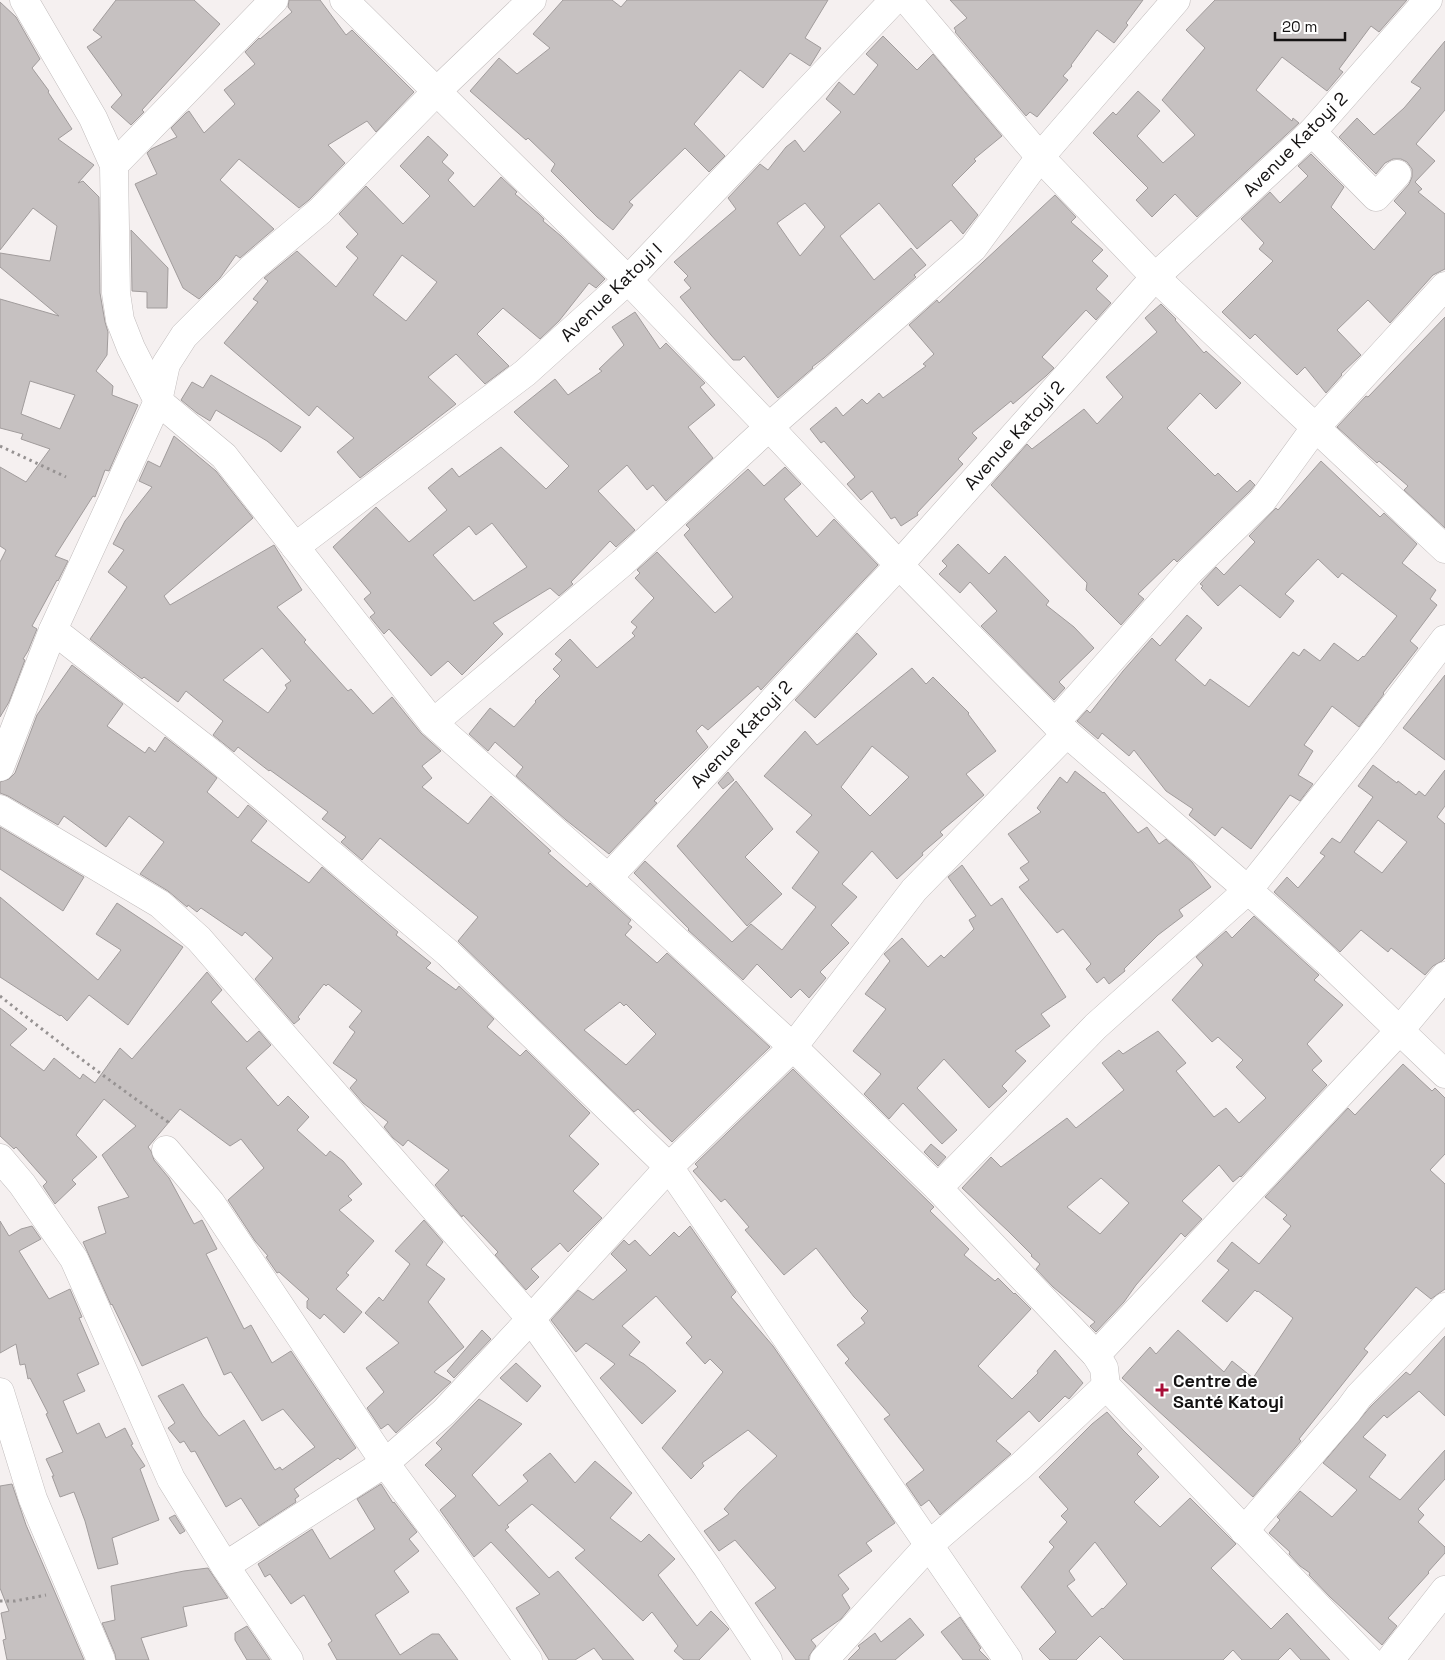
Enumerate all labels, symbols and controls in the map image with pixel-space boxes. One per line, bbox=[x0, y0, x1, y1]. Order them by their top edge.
scale bar bbox=[1275, 10, 1345, 42]
text: 20 m bbox=[1282, 17, 1317, 36]
street label: Avenue Katoyi 2 bbox=[1238, 87, 1352, 201]
street label: Avenue Katoyi I bbox=[555, 238, 667, 346]
street label: Avenue Katoyi 2 bbox=[959, 376, 1069, 494]
street label: Avenue Katoyi 2 bbox=[685, 675, 797, 793]
place label: Centre de Santé Katoyi bbox=[1173, 1369, 1284, 1413]
marker: Centre de Santé Katoyi bbox=[1155, 1383, 1169, 1397]

